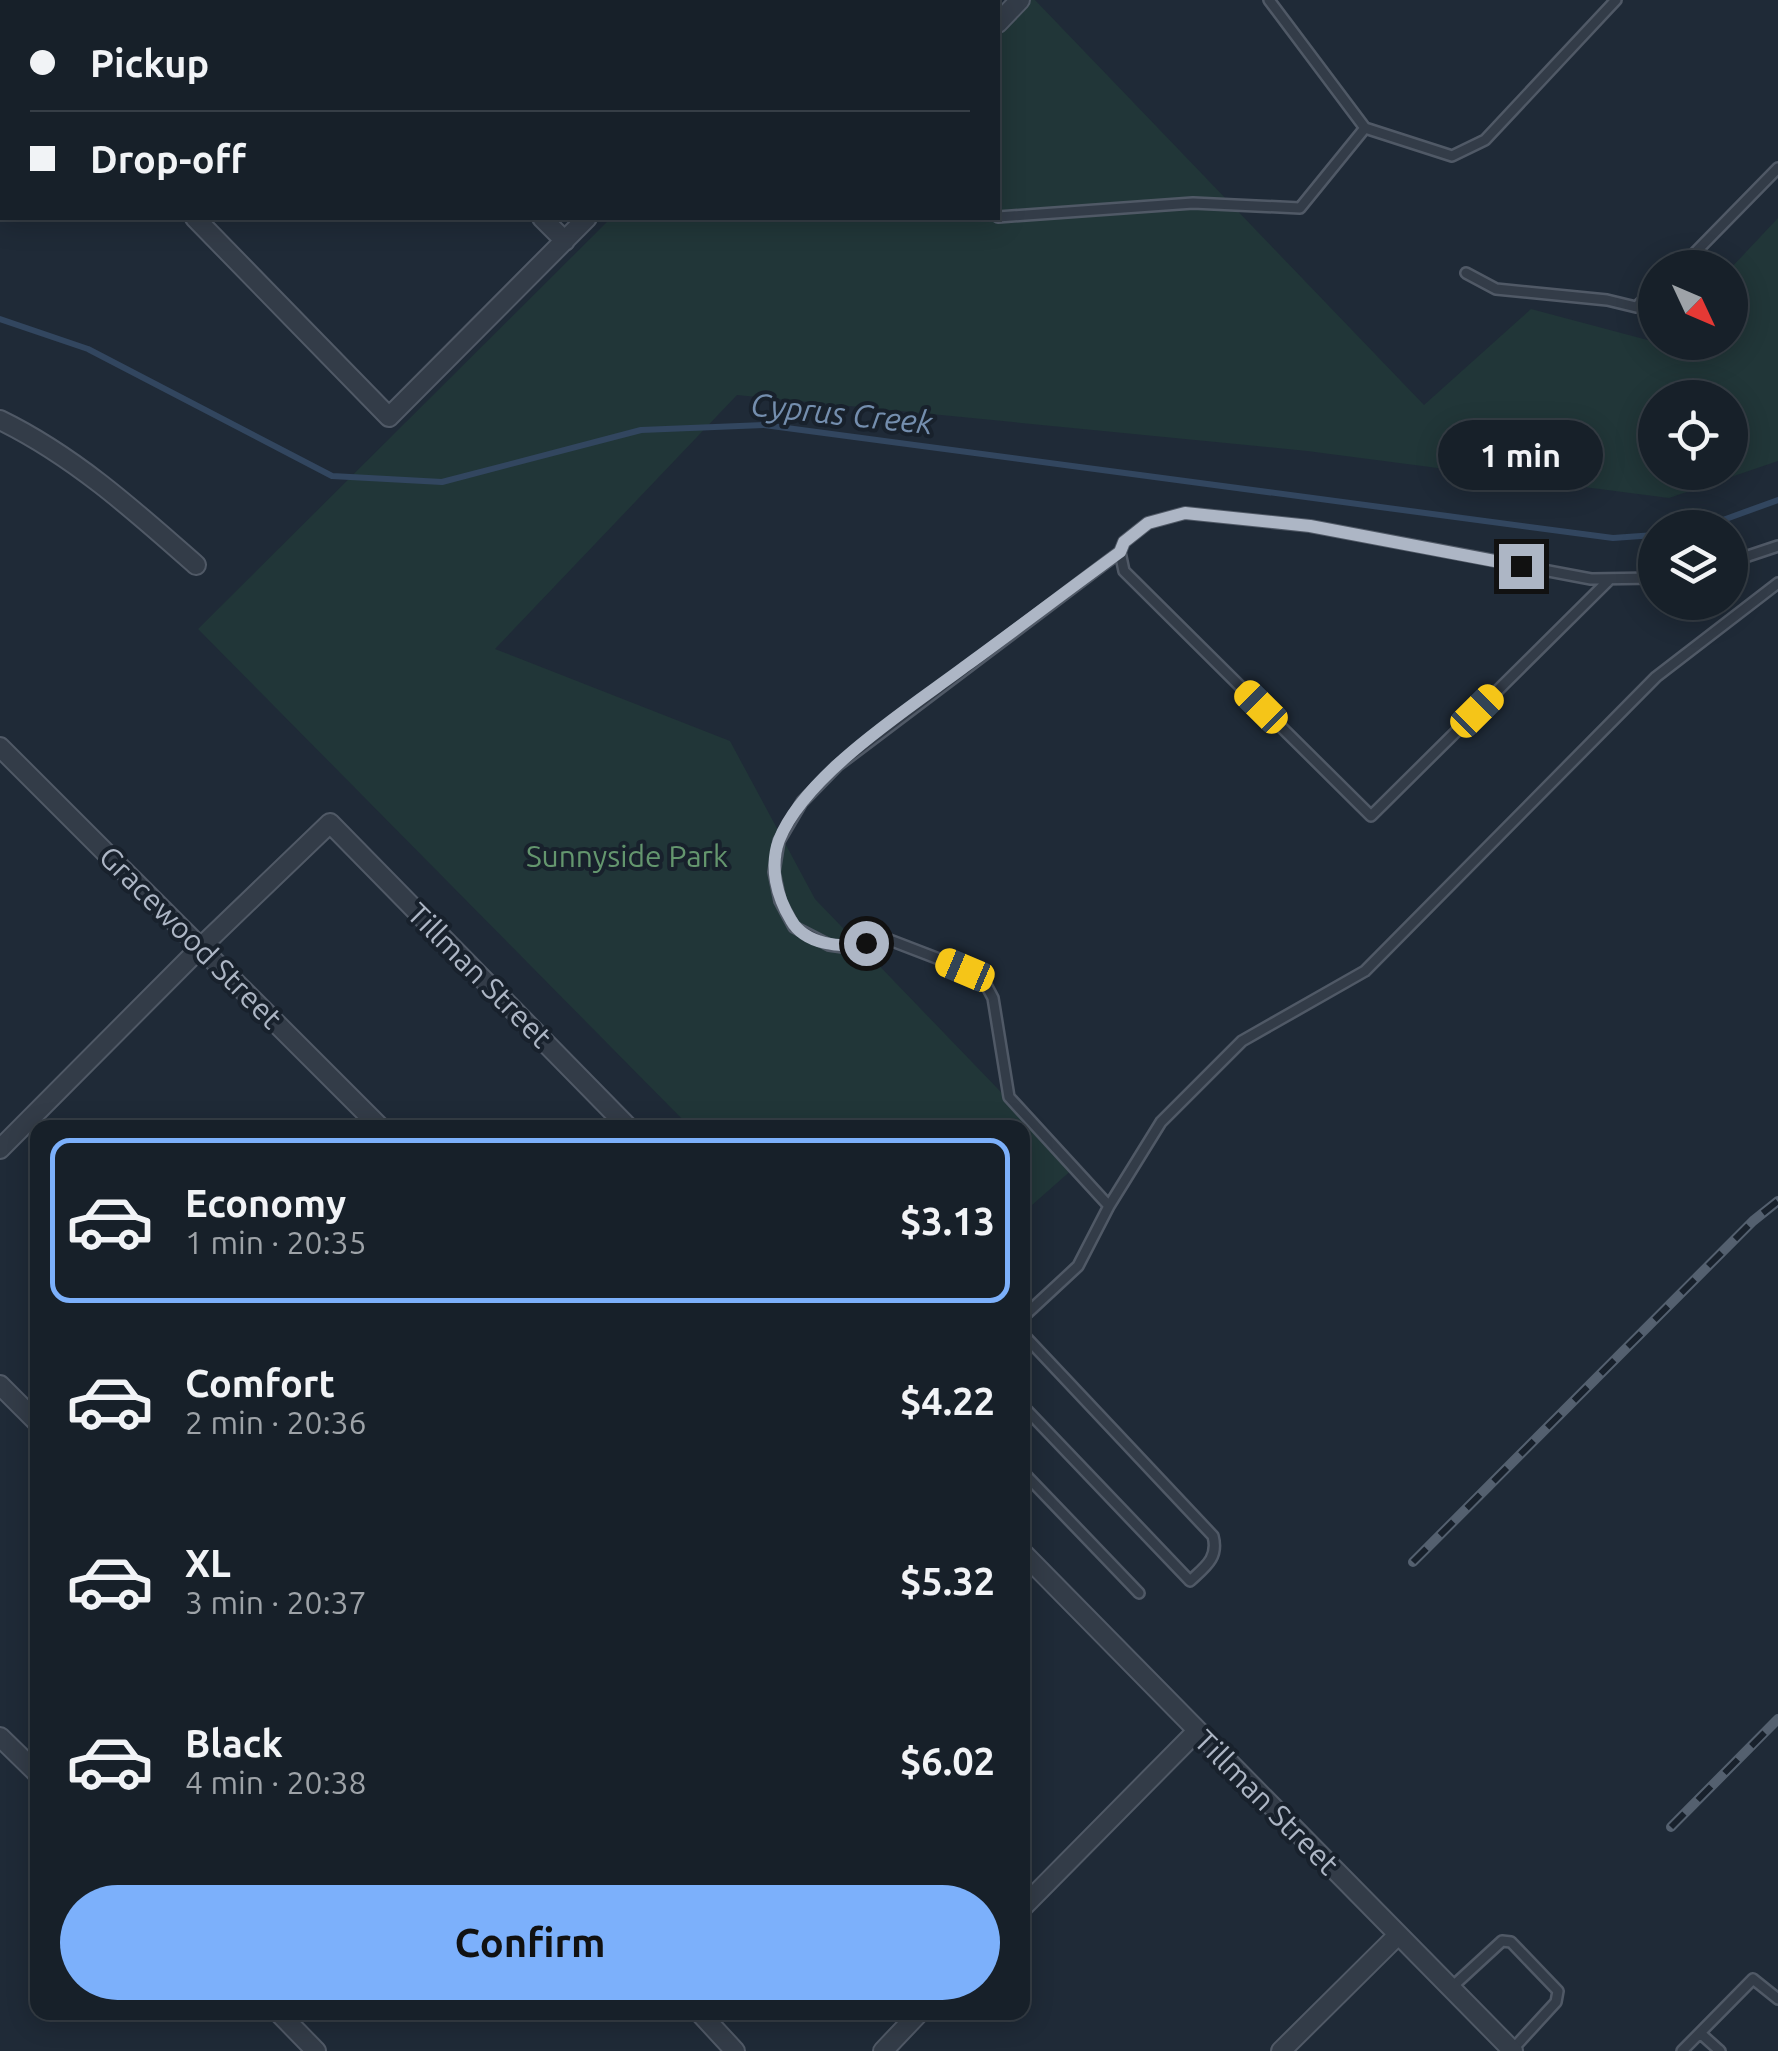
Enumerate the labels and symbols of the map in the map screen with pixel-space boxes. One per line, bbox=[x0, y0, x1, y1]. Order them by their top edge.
north arrow bbox=[1638, 250, 1748, 360]
water label: Cyprus Creek bbox=[749, 386, 936, 441]
callout: 1 min bbox=[1438, 421, 1604, 491]
route end bbox=[1499, 544, 1544, 589]
car bbox=[1229, 675, 1293, 739]
car bbox=[1445, 679, 1509, 743]
street label: Gracewood Street bbox=[93, 839, 289, 1035]
park label: Sunnyside Park bbox=[526, 839, 728, 873]
street label: Tillman Street bbox=[401, 896, 559, 1054]
route start bbox=[844, 921, 889, 966]
car bbox=[932, 944, 998, 996]
street label: Tillman Street bbox=[1188, 1723, 1346, 1881]

